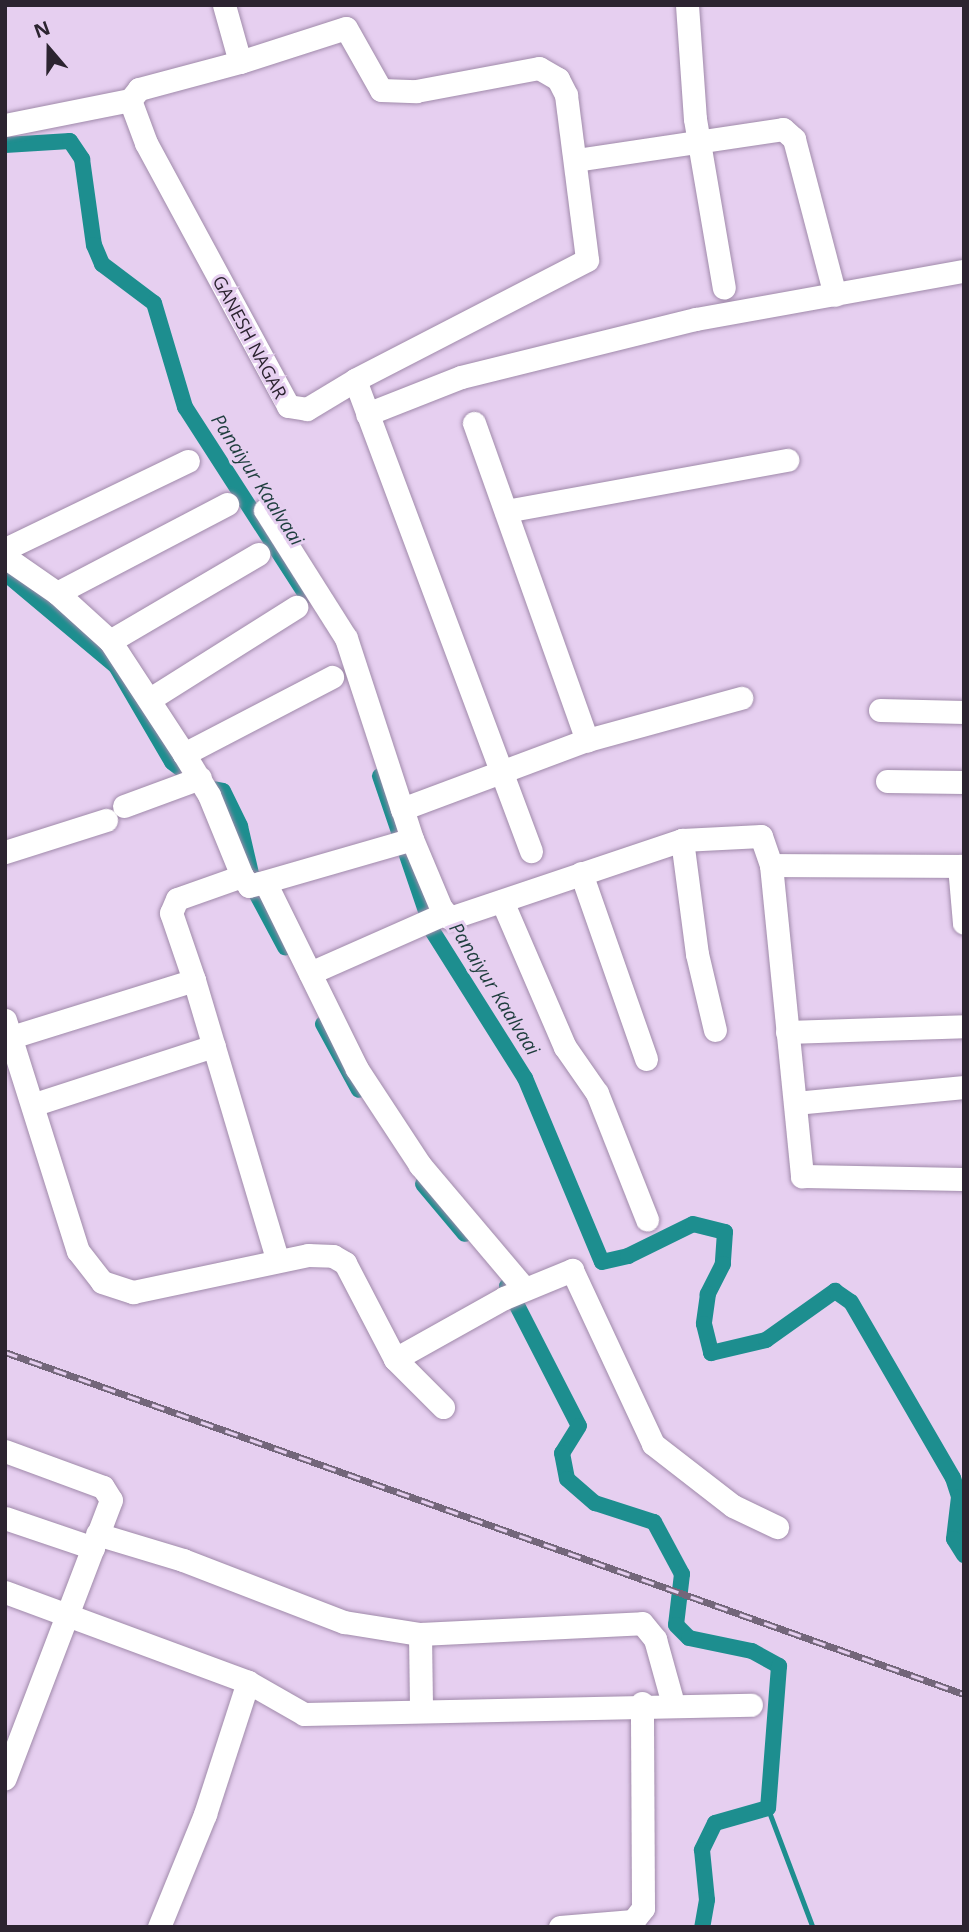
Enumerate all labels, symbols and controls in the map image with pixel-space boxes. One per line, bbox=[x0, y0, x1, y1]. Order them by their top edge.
north arrow bbox=[14, 14, 84, 84]
text: N bbox=[30, 14, 54, 44]
street label: GANESH NAGAR bbox=[208, 272, 292, 402]
water label: Panaiyur Kaalvaai bbox=[206, 410, 308, 550]
water label: Panaiyur Kaalvaai bbox=[444, 918, 544, 1060]

